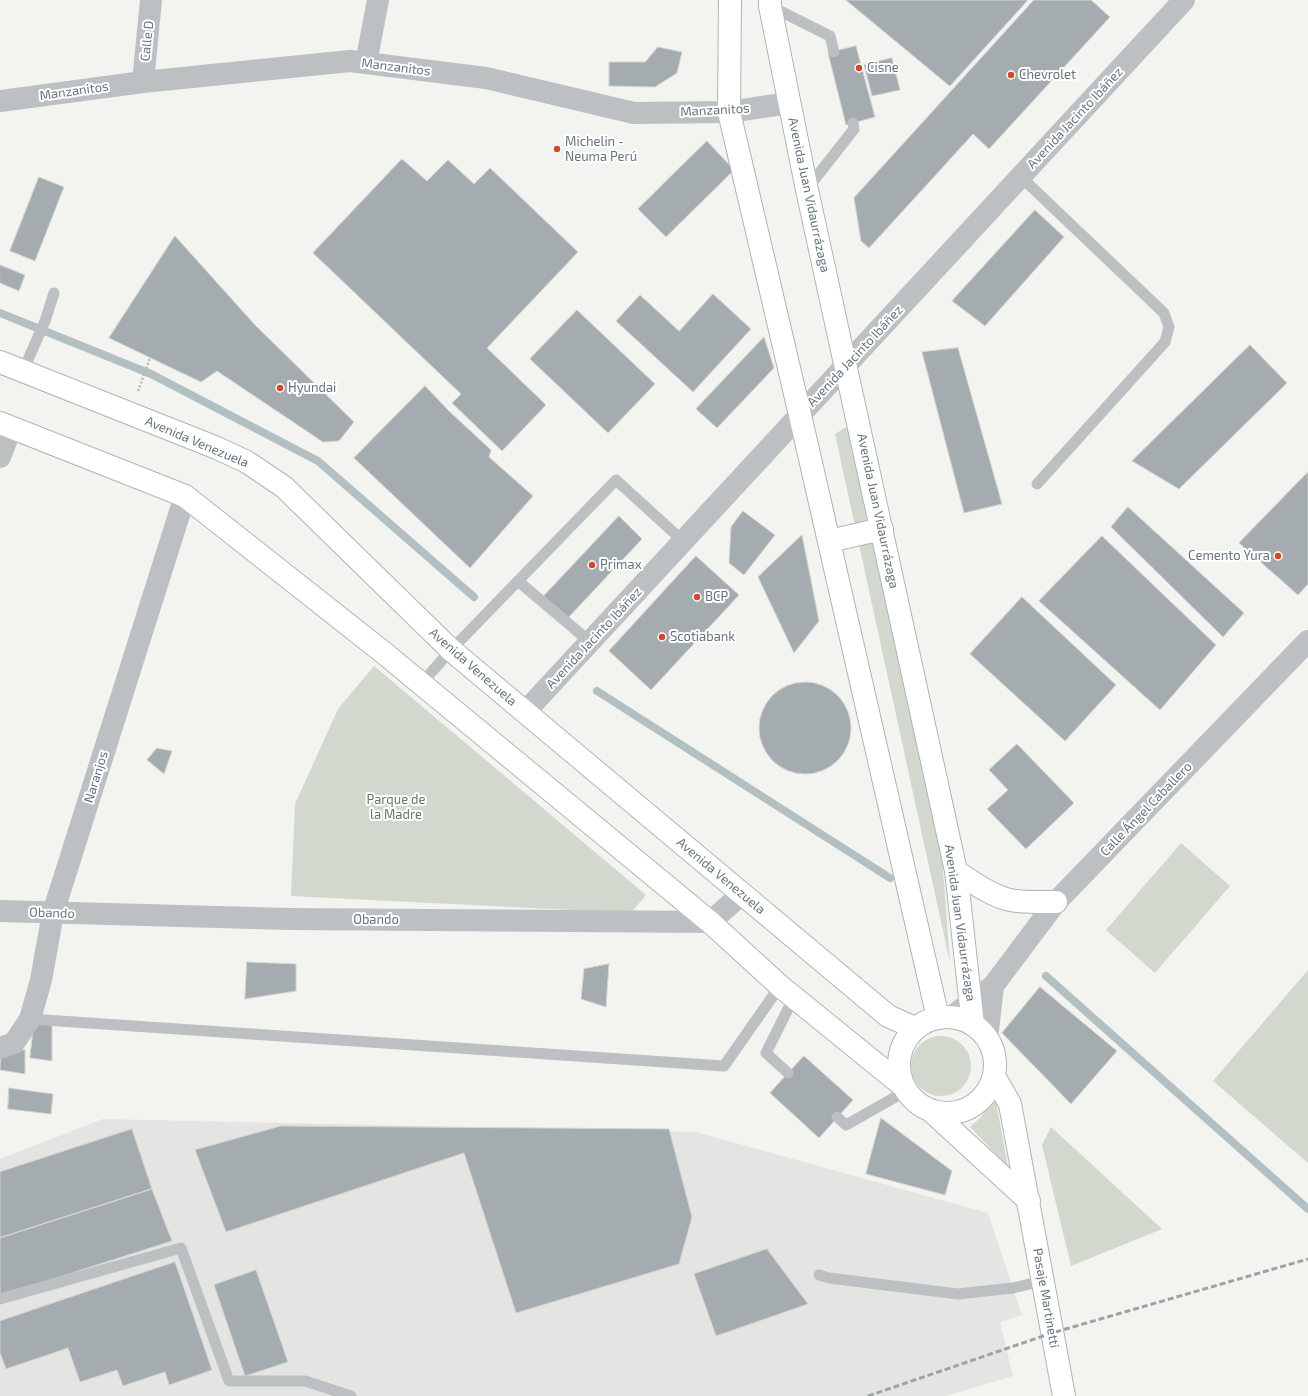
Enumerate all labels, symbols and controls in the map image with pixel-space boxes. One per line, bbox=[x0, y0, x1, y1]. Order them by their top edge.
street label: Calle D bbox=[137, 20, 157, 62]
street label: Manzanitos bbox=[361, 55, 431, 79]
place label: Cisne bbox=[867, 60, 899, 76]
marker: Cisne bbox=[854, 63, 864, 73]
street label: Avenida Jacinto Ibáñez bbox=[1024, 64, 1126, 172]
place label: Chevrolet bbox=[1019, 67, 1076, 83]
marker: Chevrolet bbox=[1006, 70, 1016, 80]
street label: Manzanitos bbox=[38, 78, 110, 104]
street label: Manzanitos bbox=[680, 100, 750, 120]
street label: Avenida Juan Vidaurrázaga bbox=[785, 116, 833, 274]
place label: Michelin - Neuma Perú bbox=[565, 134, 637, 165]
marker: Michelin - Neuma Perú bbox=[552, 144, 562, 154]
street label: Avenida Jacinto Ibáñez bbox=[804, 302, 906, 410]
place label: Hyundai bbox=[288, 380, 336, 396]
marker: Hyundai bbox=[275, 383, 285, 393]
street label: Avenida Venezuela bbox=[143, 413, 251, 471]
street label: Avenida Juan Vidaurrázaga bbox=[854, 432, 902, 590]
place label: Cemento Yura bbox=[1188, 548, 1270, 564]
marker: Cemento Yura bbox=[1273, 551, 1283, 561]
place label: Primax bbox=[600, 557, 641, 573]
marker: Primax bbox=[587, 560, 597, 570]
street label: Avenida Jacinto Ibáñez bbox=[543, 584, 645, 692]
place label: BCP bbox=[705, 589, 728, 605]
marker: BCP bbox=[692, 592, 702, 602]
street label: Avenida Venezuela bbox=[426, 625, 520, 709]
place label: Scotiabank bbox=[670, 629, 735, 645]
marker: Scotiabank bbox=[657, 632, 667, 642]
street label: Naranjos bbox=[81, 749, 111, 805]
street label: Calle Ángel Caballero bbox=[1097, 759, 1195, 859]
park label: Parque de la Madre bbox=[367, 792, 425, 823]
street label: Avenida Venezuela bbox=[674, 834, 768, 918]
street label: Avenida Juan Vidaurrázaga bbox=[941, 844, 979, 1002]
street label: Obando bbox=[29, 904, 75, 922]
street label: Obando bbox=[353, 912, 399, 928]
street label: Pasaje Martinetti bbox=[1030, 1247, 1062, 1349]

